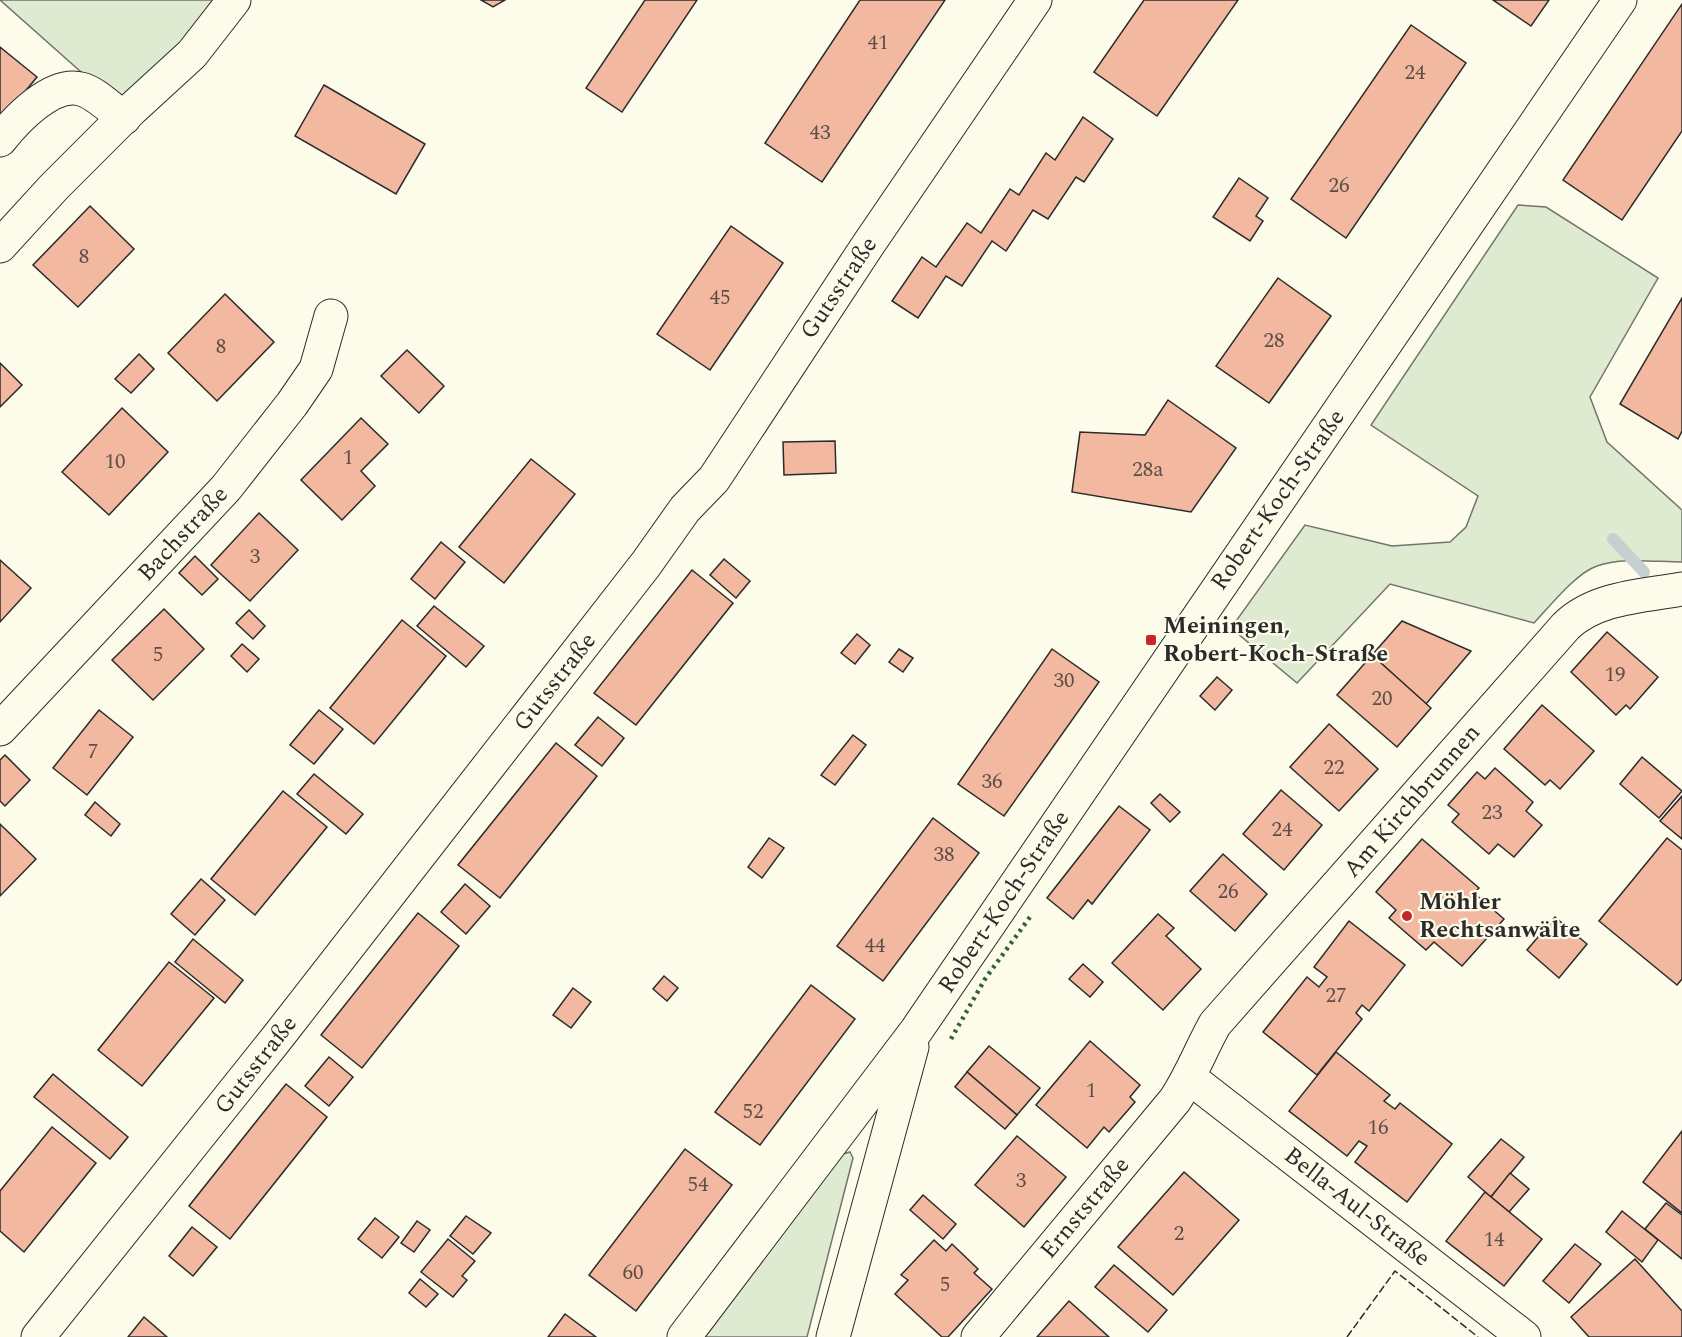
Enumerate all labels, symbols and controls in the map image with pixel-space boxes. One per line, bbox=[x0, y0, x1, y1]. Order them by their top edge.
house number: 41 bbox=[868, 27, 889, 59]
house number: 24 bbox=[1405, 57, 1426, 89]
house number: 43 bbox=[810, 117, 831, 149]
house number: 26 bbox=[1329, 170, 1350, 202]
street label: Gutsstraße bbox=[791, 229, 887, 347]
house number: 8 bbox=[79, 241, 89, 273]
house number: 45 bbox=[710, 282, 731, 314]
house number: 28 bbox=[1264, 325, 1285, 357]
house number: 8 bbox=[216, 331, 226, 363]
street label: Robert-Koch-Straße bbox=[1202, 402, 1354, 598]
house number: 1 bbox=[343, 442, 353, 474]
house number: 10 bbox=[105, 446, 126, 478]
house number: 28a bbox=[1132, 454, 1164, 486]
street label: Bachstraße bbox=[129, 478, 237, 590]
house number: 3 bbox=[250, 541, 261, 573]
place label: Meiningen, Robert-Koch-Straße bbox=[1163, 608, 1388, 672]
street label: Gutsstraße bbox=[505, 625, 605, 739]
marker: Meiningen, Robert-Koch-Straße bbox=[1144, 633, 1158, 647]
house number: 5 bbox=[153, 639, 163, 671]
house number: 19 bbox=[1605, 659, 1626, 691]
house number: 30 bbox=[1054, 665, 1075, 697]
house number: 20 bbox=[1372, 683, 1393, 715]
street label: Am Kirchbrunnen bbox=[1335, 716, 1489, 886]
house number: 7 bbox=[88, 736, 98, 768]
house number: 22 bbox=[1324, 752, 1345, 784]
house number: 36 bbox=[982, 766, 1003, 798]
house number: 23 bbox=[1482, 797, 1503, 829]
street label: Robert-Koch-Straße bbox=[929, 803, 1079, 1001]
house number: 24 bbox=[1272, 814, 1293, 846]
house number: 38 bbox=[934, 839, 955, 871]
house number: 26 bbox=[1218, 876, 1239, 908]
place label: Möhler Rechtsanwälte bbox=[1419, 884, 1580, 948]
marker: Möhler Rechtsanwälte bbox=[1400, 909, 1414, 923]
house number: 44 bbox=[865, 930, 886, 962]
house number: 27 bbox=[1326, 980, 1347, 1012]
street label: Gutsstraße bbox=[206, 1008, 306, 1122]
house number: 1 bbox=[1086, 1075, 1096, 1107]
house number: 52 bbox=[743, 1096, 764, 1128]
house number: 16 bbox=[1368, 1112, 1389, 1144]
street label: Bella-Aul-Straße bbox=[1276, 1138, 1438, 1276]
street label: Ernststraße bbox=[1031, 1149, 1139, 1267]
house number: 3 bbox=[1016, 1165, 1027, 1197]
house number: 54 bbox=[688, 1169, 709, 1201]
house number: 2 bbox=[1174, 1218, 1184, 1250]
house number: 14 bbox=[1484, 1224, 1505, 1256]
house number: 60 bbox=[623, 1257, 644, 1289]
house number: 5 bbox=[940, 1269, 950, 1301]

